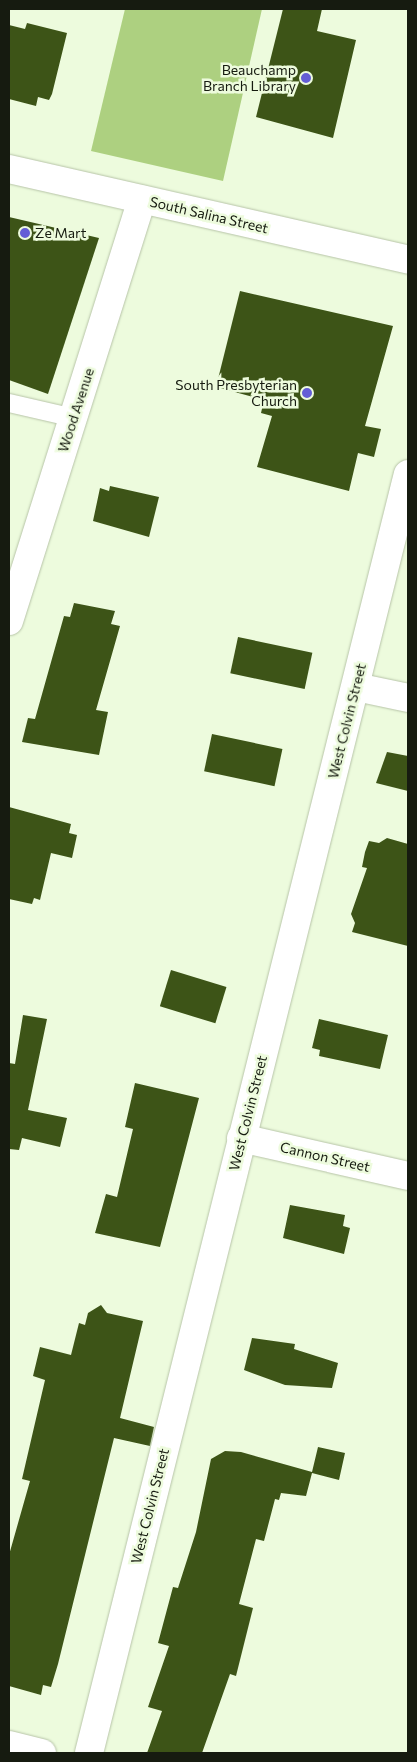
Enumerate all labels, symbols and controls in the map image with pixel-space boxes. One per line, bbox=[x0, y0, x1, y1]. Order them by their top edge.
place label: Beauchamp Branch Library bbox=[203, 62, 296, 94]
marker: Beauchamp Branch Library bbox=[300, 72, 312, 84]
street label: South Salina Street bbox=[148, 193, 270, 237]
place label: Ze Mart bbox=[35, 225, 86, 241]
marker: Ze Mart bbox=[19, 227, 31, 239]
street label: Wood Avenue bbox=[54, 366, 98, 454]
place label: South Presbyterian Church bbox=[175, 377, 297, 410]
marker: South Presbyterian Church bbox=[301, 387, 313, 399]
street label: West Colvin Street bbox=[325, 662, 369, 780]
street label: West Colvin Street bbox=[226, 1054, 270, 1172]
street label: Cannon Street bbox=[278, 1139, 372, 1175]
street label: West Colvin Street bbox=[128, 1447, 172, 1565]

